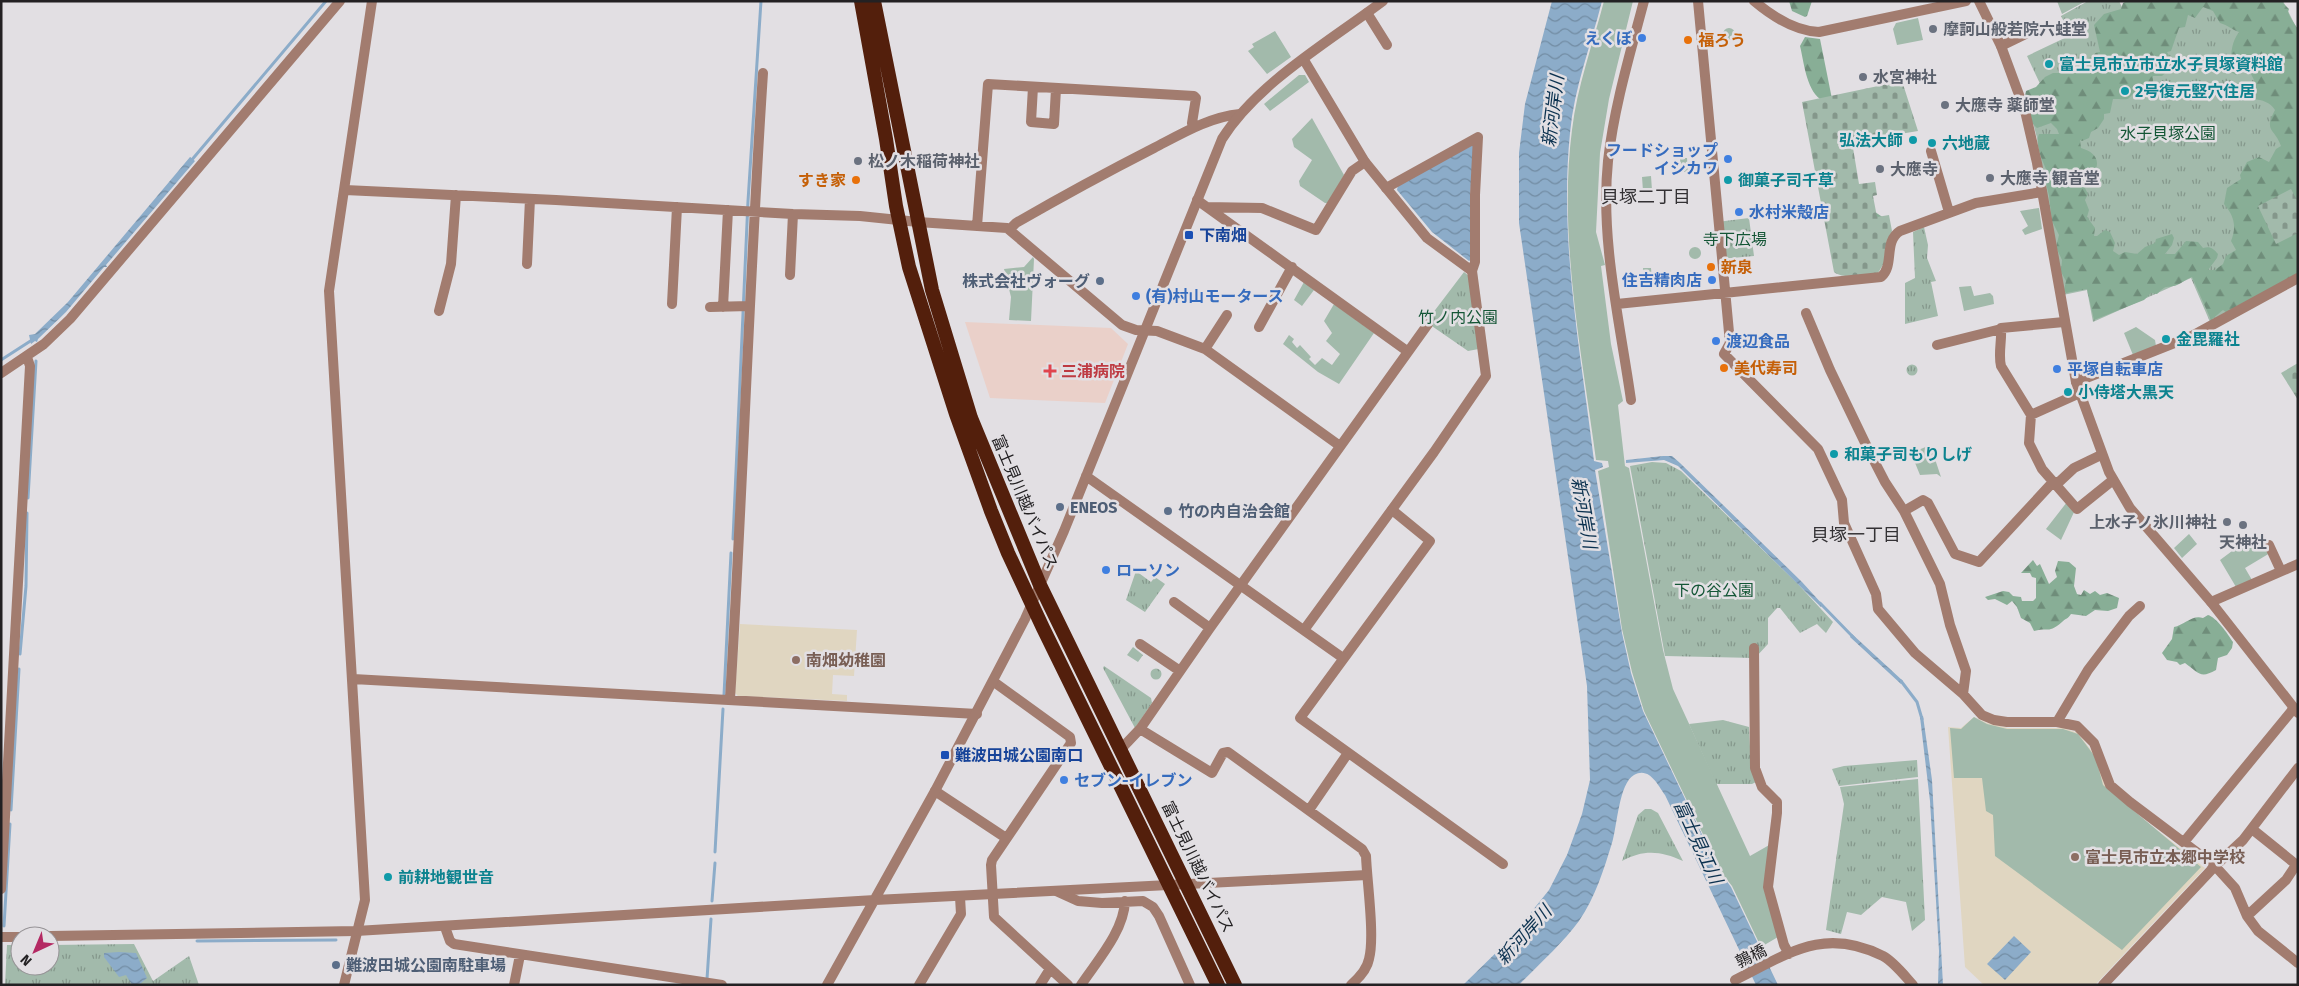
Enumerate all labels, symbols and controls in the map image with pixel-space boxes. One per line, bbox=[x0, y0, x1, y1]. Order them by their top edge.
place label: 摩訶山般若院六蛙堂 bbox=[1943, 20, 2087, 39]
marker: 摩訶山般若院六蛙堂 bbox=[1927, 23, 1939, 35]
place label: えくぼ bbox=[1584, 29, 1632, 48]
place label: 福ろう bbox=[1698, 31, 1746, 50]
marker: えくぼ bbox=[1636, 32, 1648, 44]
marker: 福ろう bbox=[1682, 34, 1694, 46]
place label: 富士見市立市立水子貝塚資料館 bbox=[2059, 55, 2283, 74]
marker: 富士見市立市立水子貝塚資料館 bbox=[2043, 58, 2055, 70]
place label: 水宮神社 bbox=[1873, 68, 1937, 87]
marker: 水宮神社 bbox=[1857, 71, 1869, 83]
water label: 新河岸川 bbox=[1538, 72, 1569, 148]
place label: 2号復元竪穴住居 bbox=[2135, 82, 2255, 101]
marker: 2号復元竪穴住居 bbox=[2119, 85, 2131, 97]
place label: 大應寺 薬師堂 bbox=[1955, 96, 2055, 115]
marker: 大應寺 薬師堂 bbox=[1939, 99, 1951, 111]
park label: 水子貝塚公園 bbox=[2120, 124, 2216, 143]
place label: 弘法大師 bbox=[1839, 131, 1903, 150]
marker: 弘法大師 bbox=[1907, 134, 1919, 146]
place label: 六地蔵 bbox=[1942, 134, 1990, 153]
marker: 六地蔵 bbox=[1926, 137, 1938, 149]
place label: フードショップ イシカワ bbox=[1606, 141, 1718, 178]
place label: 松ノ木稲荷神社 bbox=[868, 152, 980, 171]
marker: フードショップ イシカワ bbox=[1722, 153, 1734, 165]
marker: 松ノ木稲荷神社 bbox=[852, 155, 864, 167]
place label: 大應寺 bbox=[1890, 160, 1938, 179]
marker: 大應寺 bbox=[1874, 163, 1886, 175]
place label: 大應寺 観音堂 bbox=[2000, 169, 2100, 188]
place label: すき家 bbox=[798, 171, 846, 190]
place label: 御菓子司千草 bbox=[1738, 171, 1834, 190]
marker: 大應寺 観音堂 bbox=[1984, 172, 1996, 184]
marker: すき家 bbox=[850, 174, 862, 186]
marker: 御菓子司千草 bbox=[1722, 174, 1734, 186]
district label: 貝塚二丁目 bbox=[1601, 186, 1691, 208]
place label: 水村米殻店 bbox=[1749, 203, 1829, 222]
marker: 水村米殻店 bbox=[1733, 206, 1745, 218]
place label: 下南畑 bbox=[1199, 226, 1247, 245]
marker: 下南畑 bbox=[1183, 229, 1195, 241]
park label: 寺下広場 bbox=[1703, 230, 1767, 249]
place label: 新泉 bbox=[1721, 258, 1753, 277]
marker: 新泉 bbox=[1705, 261, 1717, 273]
place label: 住吉精肉店 bbox=[1621, 271, 1702, 290]
place label: 株式会社ヴォーグ bbox=[962, 272, 1090, 291]
marker: 住吉精肉店 bbox=[1706, 274, 1718, 286]
marker: 株式会社ヴォーグ bbox=[1094, 275, 1106, 287]
place label: (有)村山モータース bbox=[1146, 287, 1284, 306]
marker: (有)村山モータース bbox=[1130, 290, 1142, 302]
park label: 竹ノ内公園 bbox=[1418, 308, 1498, 327]
place label: 金毘羅社 bbox=[2176, 330, 2240, 349]
place label: 渡辺食品 bbox=[1726, 332, 1790, 351]
marker: 金毘羅社 bbox=[2160, 333, 2172, 345]
marker: 渡辺食品 bbox=[1710, 335, 1722, 347]
place label: 美代寿司 bbox=[1734, 359, 1798, 378]
place label: 平塚自転車店 bbox=[2067, 360, 2163, 379]
place label: 三浦病院 bbox=[1061, 362, 1125, 381]
marker: 美代寿司 bbox=[1718, 362, 1730, 374]
marker: 平塚自転車店 bbox=[2051, 363, 2063, 375]
marker: 三浦病院 bbox=[1043, 364, 1057, 378]
place label: 小侍塔大黒天 bbox=[2078, 383, 2174, 402]
marker: 小侍塔大黒天 bbox=[2062, 386, 2074, 398]
street label: 富士見川越バイパス bbox=[988, 432, 1062, 572]
place label: 和菓子司もりしげ bbox=[1844, 445, 1972, 464]
marker: 和菓子司もりしげ bbox=[1828, 448, 1840, 460]
water label: 新河岸川 bbox=[1567, 476, 1601, 552]
place label: ENEOS bbox=[1070, 498, 1117, 517]
marker: ENEOS bbox=[1054, 501, 1066, 513]
place label: 竹の内自治会館 bbox=[1178, 502, 1290, 521]
marker: 竹の内自治会館 bbox=[1162, 505, 1174, 517]
place label: 上水子ノ氷川神社 bbox=[2089, 513, 2217, 532]
marker: 上水子ノ氷川神社 bbox=[2221, 516, 2233, 528]
marker: 天神社 bbox=[2237, 519, 2249, 531]
district label: 貝塚一丁目 bbox=[1811, 524, 1901, 546]
place label: 天神社 bbox=[2219, 533, 2267, 552]
place label: ローソン bbox=[1116, 561, 1180, 580]
marker: ローソン bbox=[1100, 564, 1112, 576]
park label: 下の谷公園 bbox=[1674, 581, 1754, 600]
place label: 南畑幼稚園 bbox=[806, 651, 886, 670]
marker: 南畑幼稚園 bbox=[790, 654, 802, 666]
place label: 難波田城公園南口 bbox=[955, 746, 1083, 765]
marker: 難波田城公園南口 bbox=[939, 749, 951, 761]
place label: セブン-イレブン bbox=[1074, 771, 1193, 790]
marker: セブン-イレブン bbox=[1058, 774, 1070, 786]
water label: 富士見江川 bbox=[1669, 797, 1728, 889]
street label: 富士見川越バイパス bbox=[1158, 798, 1238, 936]
place label: 富士見市立本郷中学校 bbox=[2085, 848, 2245, 867]
marker: 富士見市立本郷中学校 bbox=[2069, 851, 2081, 863]
place label: 前耕地観世音 bbox=[398, 868, 494, 887]
marker: 前耕地観世音 bbox=[382, 871, 394, 883]
water label: 新河岸川 bbox=[1492, 899, 1558, 969]
north arrow bbox=[10, 926, 60, 976]
street label: 鶉橋 bbox=[1732, 940, 1770, 972]
text: N bbox=[17, 951, 36, 969]
place label: 難波田城公園南駐車場 bbox=[346, 956, 506, 975]
marker: 難波田城公園南駐車場 bbox=[330, 959, 342, 971]

